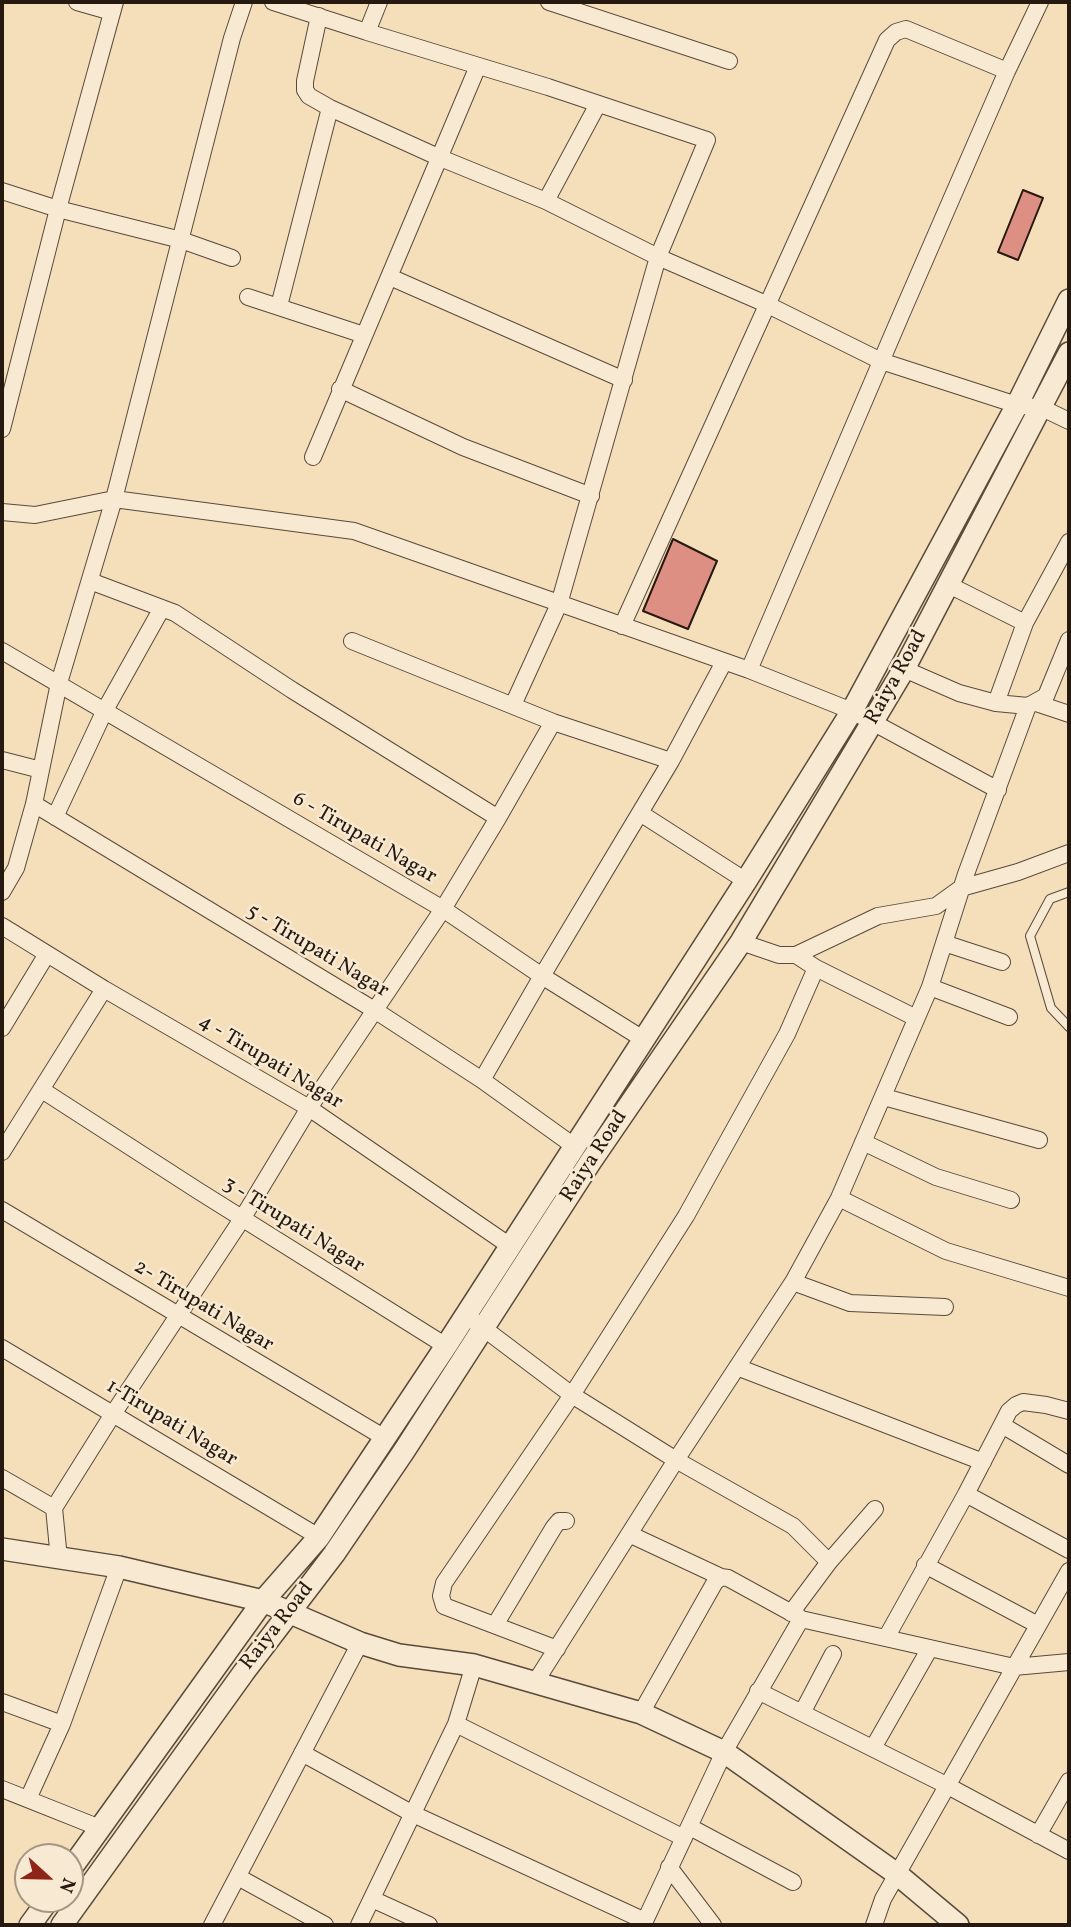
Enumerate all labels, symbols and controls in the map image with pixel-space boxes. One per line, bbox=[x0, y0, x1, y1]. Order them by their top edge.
street label: Raiya Road bbox=[861, 626, 933, 730]
street label: 6 - Tirupati Nagar bbox=[288, 788, 440, 890]
street label: 5 - Tirupati Nagar bbox=[241, 900, 393, 1004]
street label: 4 - Tirupati Nagar bbox=[193, 1010, 347, 1116]
street label: Raiya Road bbox=[556, 1106, 634, 1208]
street label: 3 - Tirupati Nagar bbox=[218, 1172, 368, 1280]
street label: 2- Tirupati Nagar bbox=[129, 1255, 277, 1359]
street label: 1-Tirupati Nagar bbox=[101, 1375, 241, 1473]
street label: Raiya Road bbox=[236, 1578, 320, 1676]
north arrow bbox=[14, 1843, 84, 1913]
text: N bbox=[52, 1874, 81, 1896]

